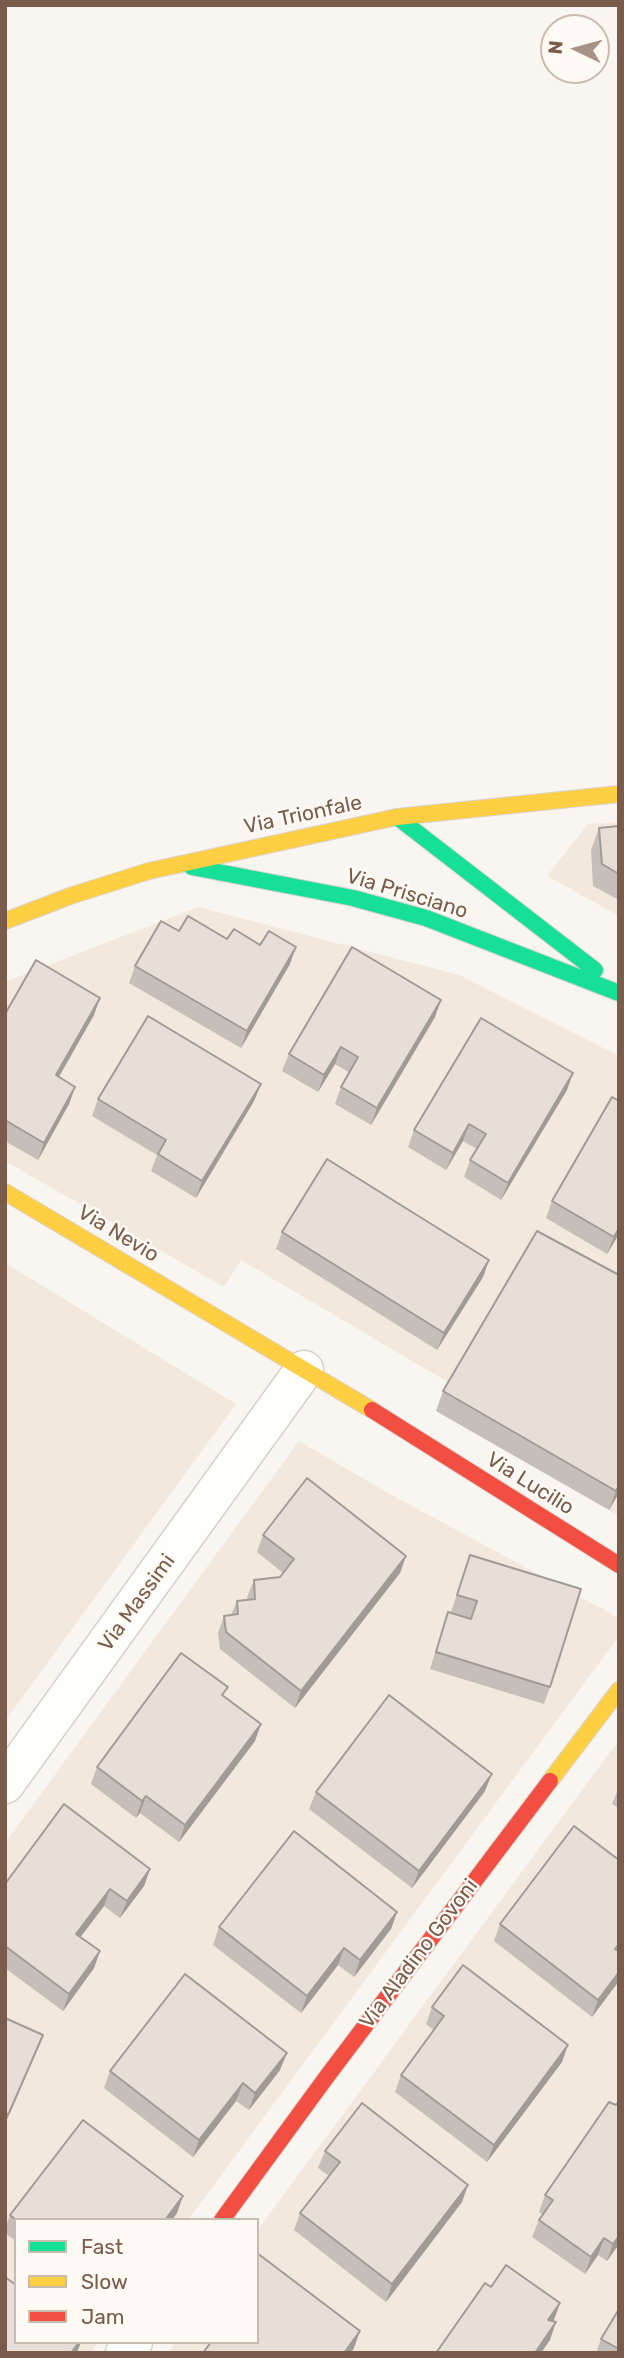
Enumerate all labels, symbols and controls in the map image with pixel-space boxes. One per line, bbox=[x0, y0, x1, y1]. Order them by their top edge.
north arrow bbox=[540, 14, 610, 84]
text: N bbox=[544, 39, 568, 55]
street label: Via Trionfale bbox=[242, 790, 364, 840]
street label: Via Prisciano bbox=[343, 864, 471, 924]
street label: Via Nevio bbox=[73, 1200, 163, 1268]
street label: Via Lucilio bbox=[482, 1447, 578, 1521]
street label: Via Massimi bbox=[93, 1549, 181, 1657]
street label: Via Aladino Govoni bbox=[355, 1874, 483, 2034]
legend bbox=[14, 2218, 259, 2344]
text: Fast bbox=[81, 2234, 123, 2259]
text: Slow bbox=[81, 2269, 128, 2294]
text: Jam bbox=[81, 2304, 125, 2329]

